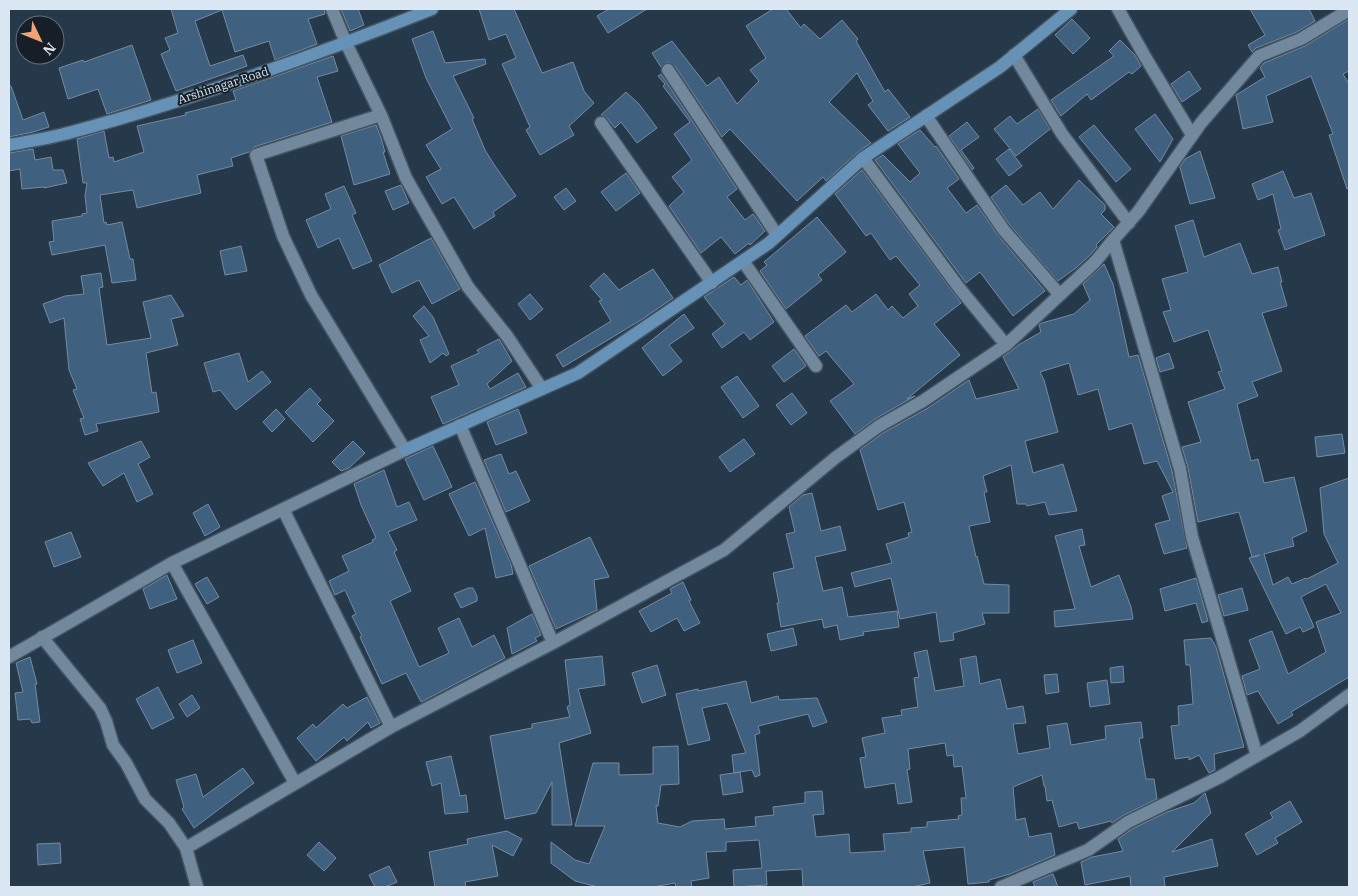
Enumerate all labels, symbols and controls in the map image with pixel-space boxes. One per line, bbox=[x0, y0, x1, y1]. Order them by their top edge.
north arrow bbox=[15, 15, 65, 65]
text: N bbox=[39, 39, 60, 59]
street label: Arshinagar Road bbox=[176, 63, 270, 107]

